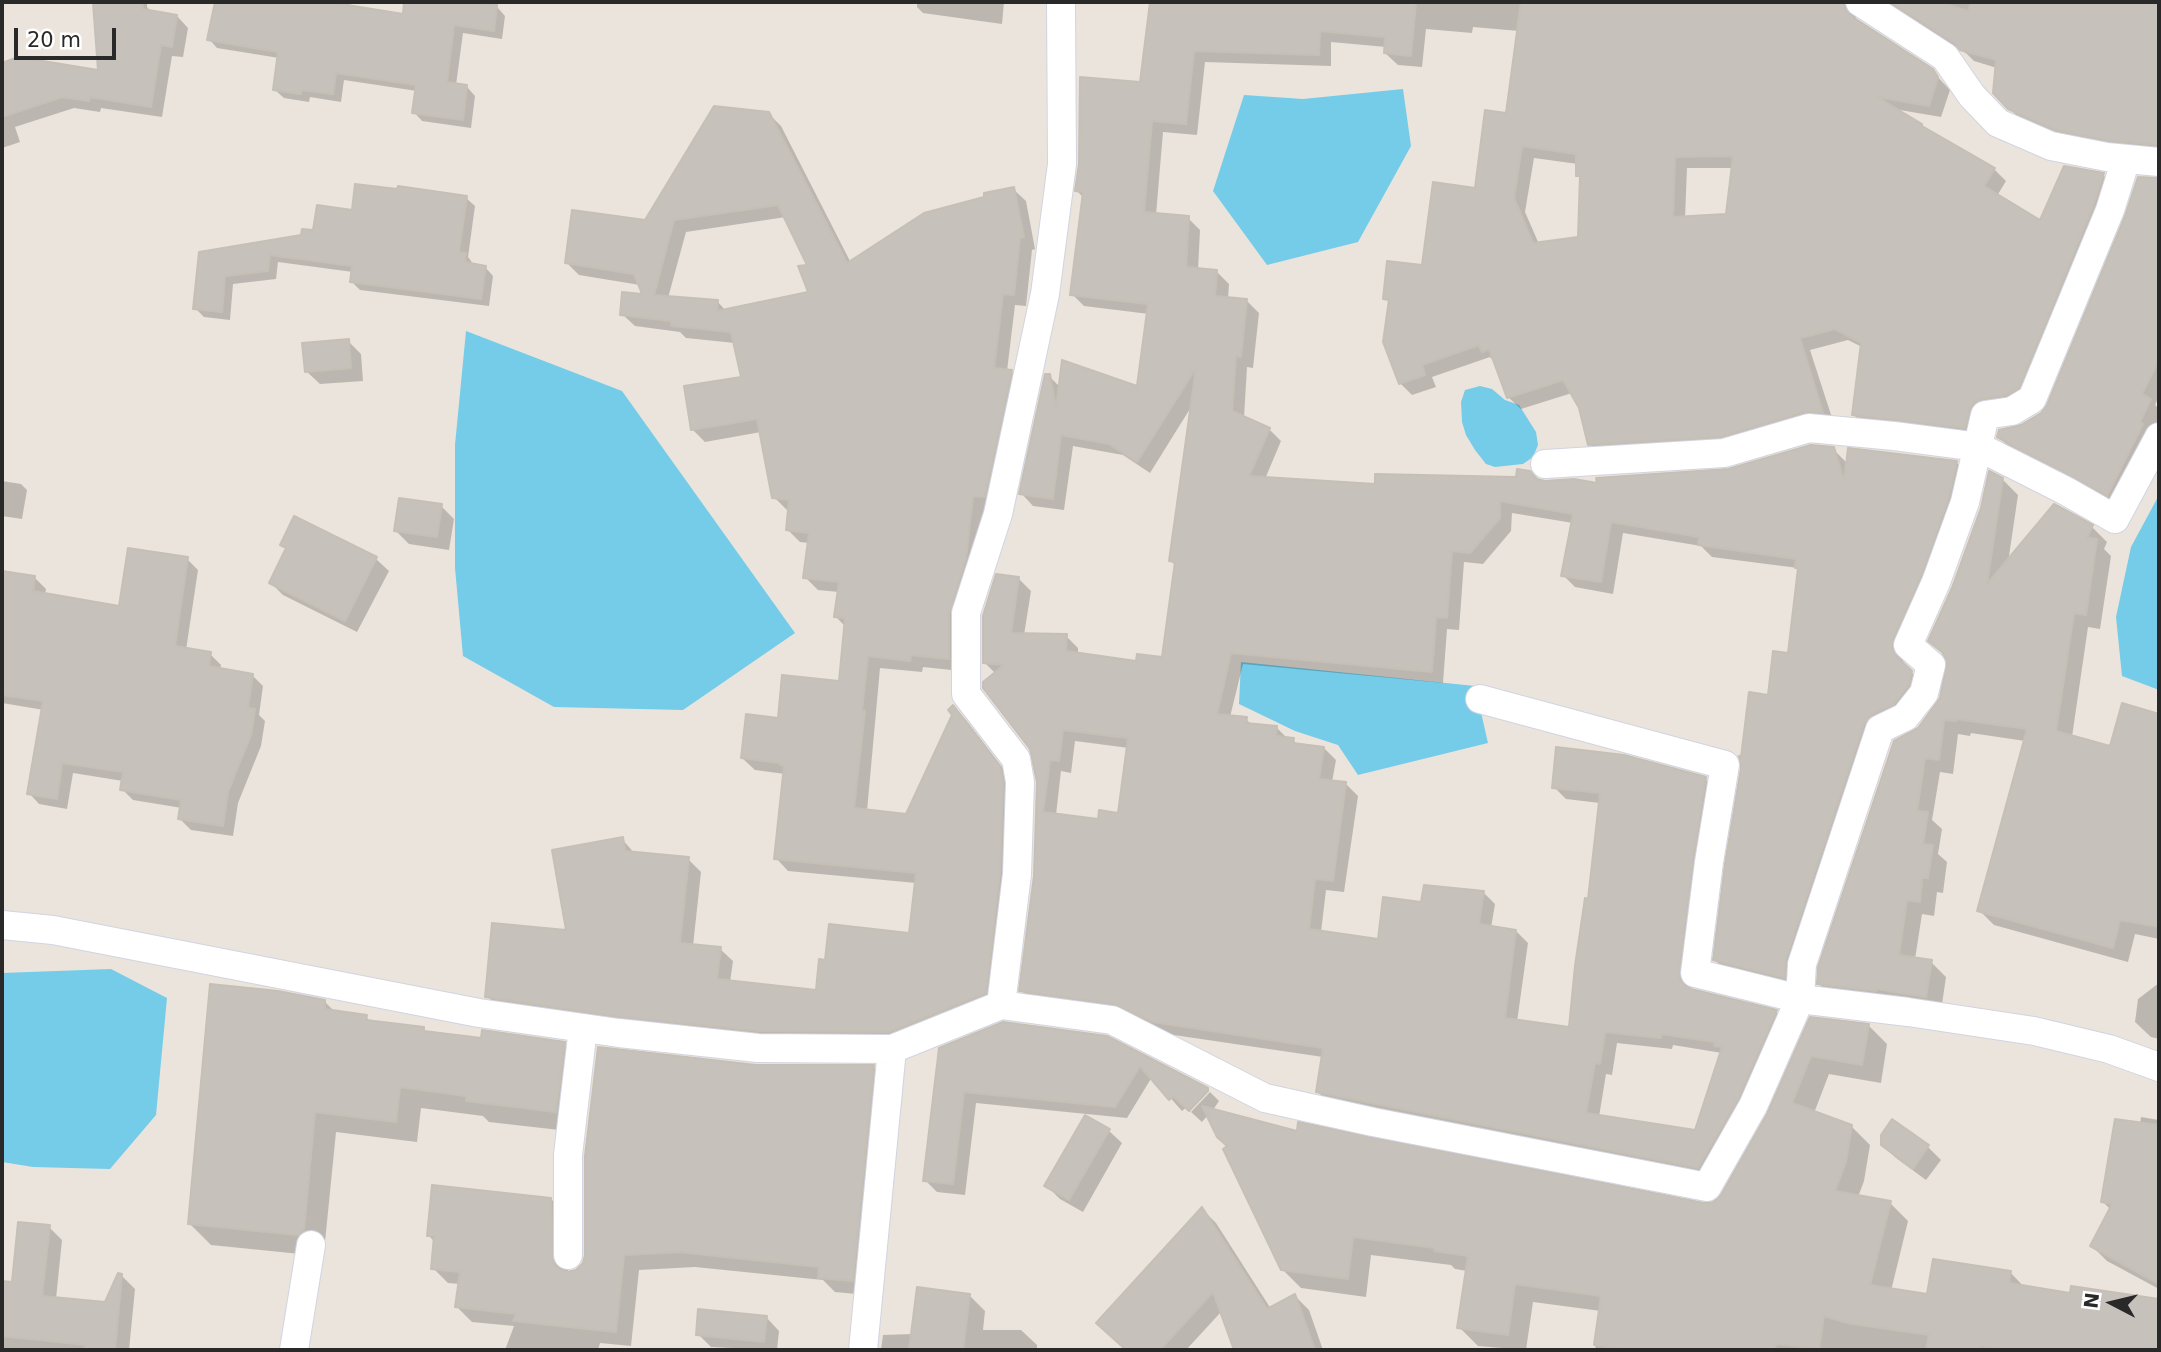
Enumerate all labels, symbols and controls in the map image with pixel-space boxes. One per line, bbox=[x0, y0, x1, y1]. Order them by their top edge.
scale bar bbox=[18, 14, 119, 58]
text: 20 m bbox=[27, 28, 81, 52]
north arrow bbox=[2077, 1268, 2147, 1338]
text: N bbox=[2079, 1291, 2103, 1310]

